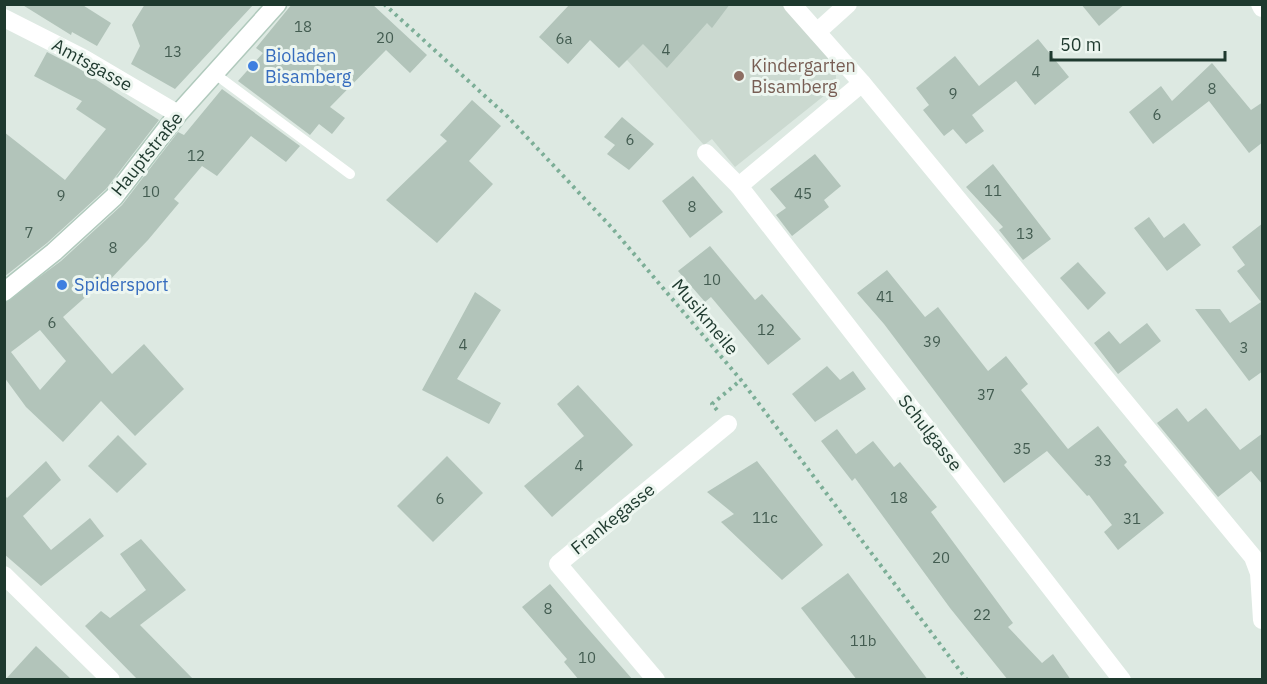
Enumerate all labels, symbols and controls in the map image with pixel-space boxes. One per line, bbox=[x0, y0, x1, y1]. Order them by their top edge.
house number: 18 bbox=[294, 17, 312, 36]
scale bar bbox=[1051, 24, 1225, 62]
house number: 20 bbox=[376, 28, 394, 47]
house number: 6a bbox=[555, 29, 573, 48]
street label: Amtsgasse bbox=[48, 33, 137, 96]
text: 50 m bbox=[1060, 33, 1102, 56]
house number: 4 bbox=[661, 40, 671, 59]
house number: 13 bbox=[164, 42, 182, 61]
place label: Bioladen Bisamberg bbox=[265, 44, 352, 88]
place label: Kindergarten Bisamberg bbox=[751, 54, 856, 98]
marker: Bioladen Bisamberg bbox=[246, 59, 260, 73]
house number: 4 bbox=[1031, 62, 1041, 81]
marker: Kindergarten Bisamberg bbox=[732, 69, 746, 83]
house number: 8 bbox=[1207, 79, 1217, 98]
house number: 9 bbox=[948, 84, 958, 103]
house number: 6 bbox=[1152, 105, 1162, 124]
street label: Hauptstraße bbox=[106, 107, 188, 200]
house number: 6 bbox=[625, 130, 635, 149]
house number: 12 bbox=[187, 146, 205, 165]
house number: 11 bbox=[984, 181, 1002, 200]
house number: 10 bbox=[142, 182, 160, 201]
house number: 45 bbox=[794, 184, 812, 203]
house number: 9 bbox=[56, 186, 66, 205]
house number: 8 bbox=[687, 197, 697, 216]
house number: 7 bbox=[24, 223, 34, 242]
house number: 13 bbox=[1016, 224, 1034, 243]
house number: 8 bbox=[108, 238, 118, 257]
house number: 10 bbox=[703, 270, 721, 289]
place label: Spidersport bbox=[74, 273, 169, 296]
street label: Musikmeile bbox=[667, 274, 744, 360]
marker: Spidersport bbox=[55, 278, 69, 292]
house number: 41 bbox=[876, 287, 894, 306]
house number: 6 bbox=[47, 313, 57, 332]
house number: 12 bbox=[757, 320, 775, 339]
house number: 39 bbox=[923, 332, 941, 351]
house number: 4 bbox=[458, 335, 468, 354]
house number: 3 bbox=[1239, 338, 1249, 357]
house number: 37 bbox=[977, 385, 995, 404]
street label: Schulgasse bbox=[893, 390, 968, 476]
house number: 35 bbox=[1013, 439, 1031, 458]
house number: 33 bbox=[1094, 451, 1112, 470]
house number: 4 bbox=[574, 456, 584, 475]
street label: Frankegasse bbox=[566, 478, 659, 559]
house number: 18 bbox=[890, 488, 908, 507]
house number: 6 bbox=[435, 489, 445, 508]
house number: 11c bbox=[752, 508, 778, 527]
house number: 31 bbox=[1123, 509, 1141, 528]
house number: 20 bbox=[932, 548, 950, 567]
house number: 8 bbox=[543, 599, 553, 618]
house number: 22 bbox=[973, 605, 991, 624]
house number: 11b bbox=[850, 631, 876, 650]
house number: 10 bbox=[578, 648, 596, 667]

